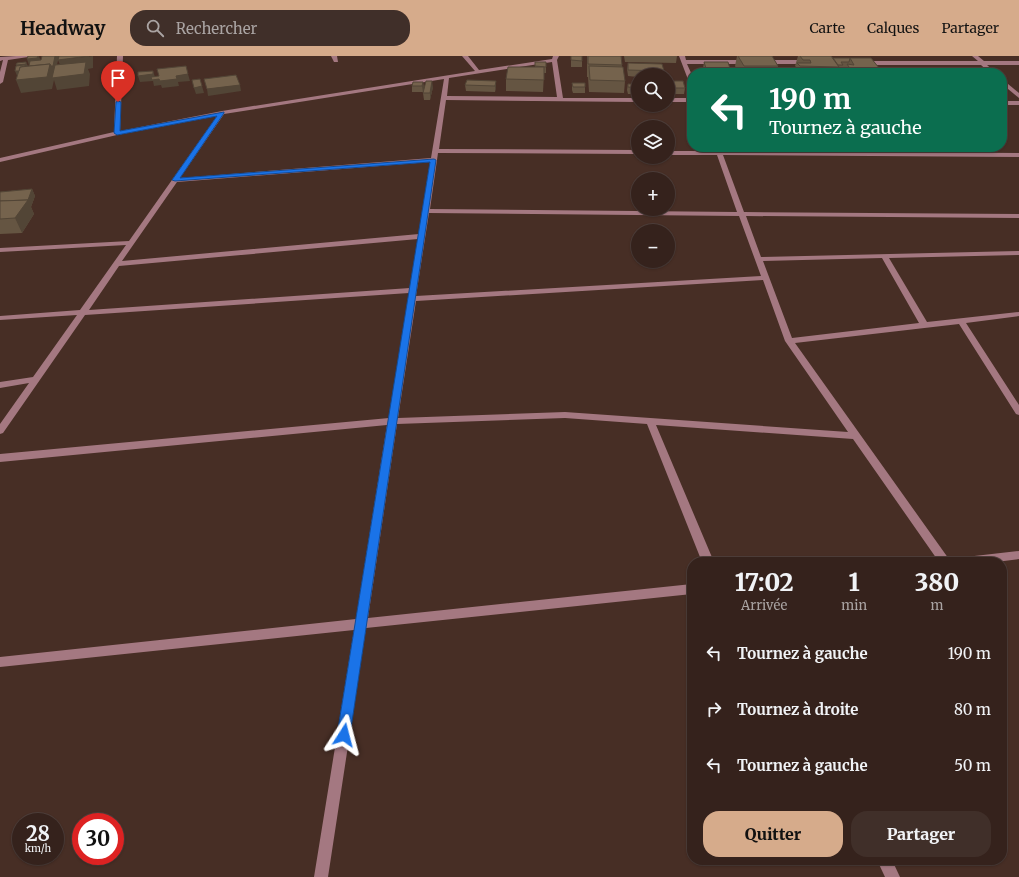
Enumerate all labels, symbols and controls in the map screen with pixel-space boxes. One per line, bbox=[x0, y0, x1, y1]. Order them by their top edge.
search box bbox=[130, 10, 410, 46]
text: Headway bbox=[20, 16, 106, 40]
icon: search bbox=[144, 17, 166, 39]
text: Rechercher bbox=[176, 19, 257, 38]
text: Carte bbox=[809, 19, 845, 37]
text: Calques bbox=[867, 19, 919, 37]
text: Partager bbox=[941, 19, 999, 37]
pin bbox=[101, 61, 135, 102]
icon: arrive bbox=[107, 67, 129, 89]
map controls bbox=[631, 68, 675, 268]
button: search bbox=[631, 68, 675, 112]
text: 190 m bbox=[769, 81, 851, 117]
icon: left bbox=[703, 84, 755, 136]
text: Tournez à gauche bbox=[769, 116, 922, 139]
button: layers bbox=[631, 120, 675, 164]
button: + bbox=[631, 172, 675, 216]
button: − bbox=[631, 224, 675, 268]
text: 17:02 bbox=[735, 567, 794, 598]
text: 1 bbox=[849, 567, 860, 598]
text: 380 bbox=[915, 567, 959, 598]
text: Arrivée bbox=[741, 597, 787, 614]
text: min bbox=[841, 597, 867, 614]
text: m bbox=[931, 597, 943, 614]
icon: left bbox=[703, 642, 725, 664]
text: Tournez à gauche bbox=[737, 644, 868, 663]
text: 190 m bbox=[948, 644, 991, 663]
icon: right bbox=[703, 698, 725, 720]
text: Tournez à droite bbox=[737, 700, 858, 719]
text: 80 m bbox=[954, 700, 991, 719]
position arrow bbox=[323, 714, 365, 756]
icon: left bbox=[703, 754, 725, 776]
text: Tournez à gauche bbox=[737, 756, 868, 775]
text: 50 m bbox=[954, 756, 991, 775]
button: Quitter bbox=[703, 811, 843, 857]
button: Partager bbox=[851, 811, 991, 857]
speed limit sign: 30 bbox=[72, 813, 124, 865]
text: 28 bbox=[26, 821, 50, 846]
text: km/h bbox=[25, 842, 51, 855]

